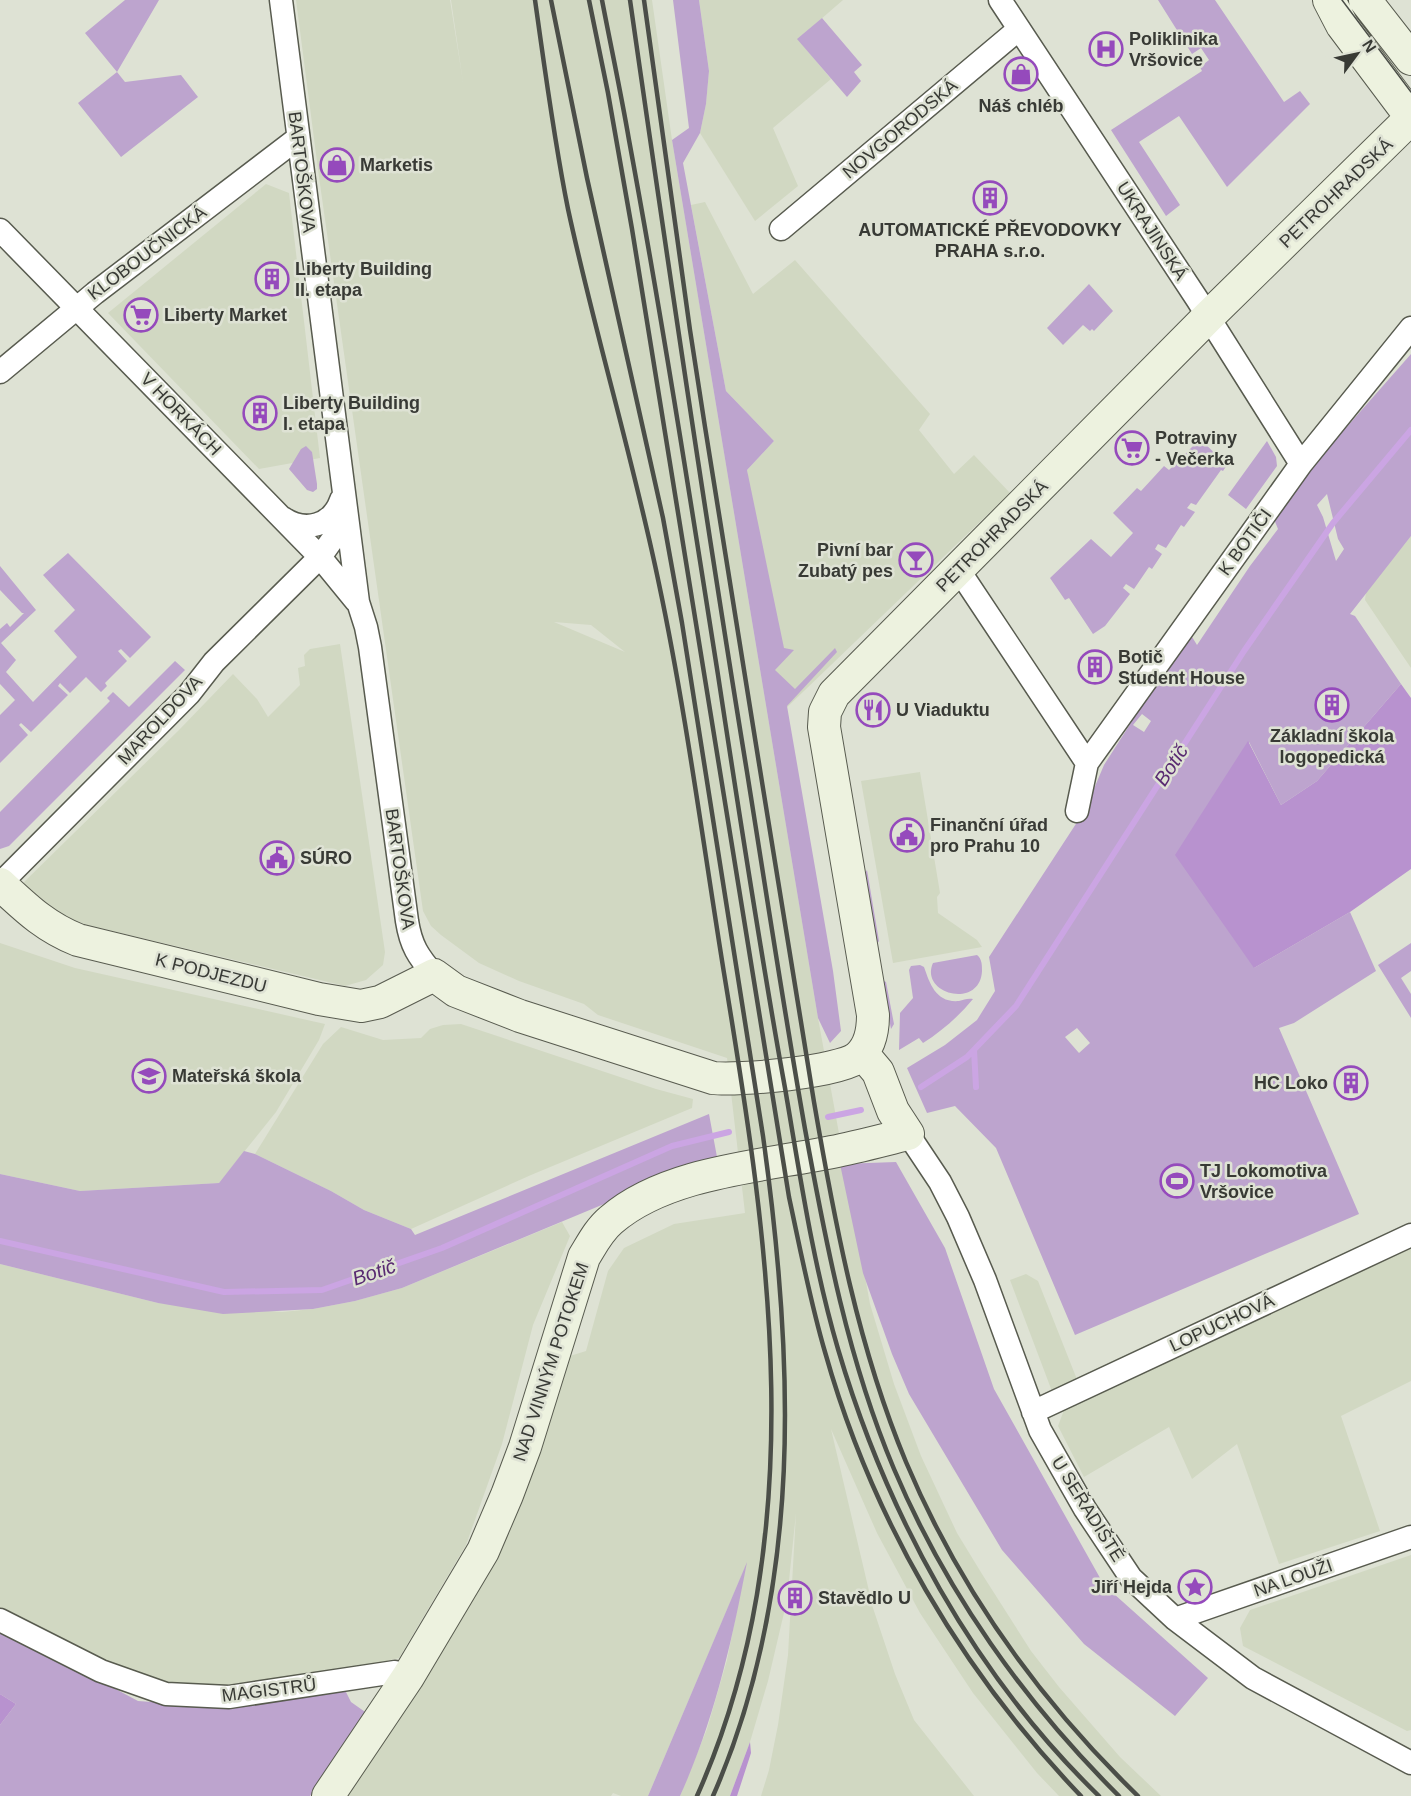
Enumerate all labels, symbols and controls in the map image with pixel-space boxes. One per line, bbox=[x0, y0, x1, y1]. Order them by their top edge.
north arrow bbox=[1327, 24, 1387, 84]
place label: Poliklinika Vršovice bbox=[1129, 29, 1219, 70]
hospital icon: Poliklinika Vršovice bbox=[1088, 31, 1124, 67]
text: N bbox=[1359, 37, 1379, 56]
shop icon: Náš chléb bbox=[1003, 56, 1039, 92]
street label: NOVGORODSKÁ bbox=[839, 75, 961, 183]
place label: Náš chléb bbox=[978, 96, 1064, 116]
street label: BARTOŠKOVA bbox=[285, 110, 320, 234]
street label: PETROHRADSKÁ bbox=[1275, 134, 1397, 252]
shop icon: Marketis bbox=[319, 147, 355, 183]
place label: Marketis bbox=[360, 155, 433, 175]
street label: UKRAJINSKÁ bbox=[1113, 178, 1191, 284]
building icon: AUTOMATICKÉ PŘEVODOVKY PRAHA s.r.o. bbox=[972, 180, 1008, 216]
street label: KLOBOUČNICKÁ bbox=[83, 201, 210, 304]
place label: AUTOMATICKÉ PŘEVODOVKY PRAHA s.r.o. bbox=[858, 219, 1122, 261]
place label: Liberty Building II. etapa bbox=[295, 259, 432, 300]
building icon: Liberty Building II. etapa bbox=[254, 261, 290, 297]
supermarket icon: Liberty Market bbox=[123, 297, 159, 333]
place label: Liberty Market bbox=[164, 305, 287, 325]
street label: V HORKÁCH bbox=[137, 369, 225, 459]
place label: Liberty Building I. etapa bbox=[283, 393, 420, 434]
building icon: Liberty Building I. etapa bbox=[242, 395, 278, 431]
place label: Potraviny - Večerka bbox=[1155, 428, 1237, 469]
supermarket icon: Potraviny - Večerka bbox=[1114, 430, 1150, 466]
street label: PETROHRADSKÁ bbox=[932, 476, 1052, 596]
street label: K BOTIČI bbox=[1213, 504, 1276, 579]
place label: Pivní bar Zubatý pes bbox=[798, 540, 893, 581]
bar icon: Pivní bar Zubatý pes bbox=[898, 542, 934, 578]
place label: Botič Student House bbox=[1118, 647, 1245, 688]
building icon: Botič Student House bbox=[1077, 649, 1113, 685]
street label: MAROLDOVA bbox=[114, 672, 206, 768]
building icon: Základní škola logopedická bbox=[1314, 687, 1350, 723]
restaurant icon: U Viaduktu bbox=[855, 692, 891, 728]
place label: U Viaduktu bbox=[896, 700, 990, 720]
place label: Základní škola logopedická bbox=[1270, 726, 1395, 767]
water label: Botič bbox=[1150, 740, 1192, 790]
street label: BARTOŠKOVA bbox=[382, 807, 419, 931]
place label: Finanční úřad pro Prahu 10 bbox=[930, 815, 1048, 856]
public building icon: Finanční úřad pro Prahu 10 bbox=[889, 817, 925, 853]
public building icon: SÚRO bbox=[259, 840, 295, 876]
place label: SÚRO bbox=[300, 847, 352, 868]
street label: K PODJEZDU bbox=[153, 950, 269, 996]
school or university icon: Mateřská škola bbox=[131, 1058, 167, 1094]
building icon: HC Loko bbox=[1333, 1065, 1369, 1101]
place label: Mateřská škola bbox=[172, 1066, 302, 1086]
place label: HC Loko bbox=[1254, 1073, 1328, 1093]
place label: TJ Lokomotiva Vršovice bbox=[1200, 1161, 1328, 1202]
sports icon: TJ Lokomotiva Vršovice bbox=[1159, 1163, 1195, 1199]
water label: Botič bbox=[349, 1254, 399, 1290]
street label: NAD VINNÝM POTOKEM bbox=[509, 1260, 593, 1464]
street label: LOPUCHOVÁ bbox=[1167, 1290, 1277, 1356]
street label: U SEŘADIŠTĚ bbox=[1048, 1452, 1129, 1565]
street label: NA LOUŽI bbox=[1251, 1555, 1335, 1601]
place icon: Jiří Hejda bbox=[1177, 1569, 1213, 1605]
place label: Jiří Hejda bbox=[1091, 1577, 1173, 1597]
building icon: Stavědlo U bbox=[777, 1580, 813, 1616]
place label: Stavědlo U bbox=[818, 1588, 911, 1608]
street label: MAGISTRŮ bbox=[221, 1673, 317, 1706]

